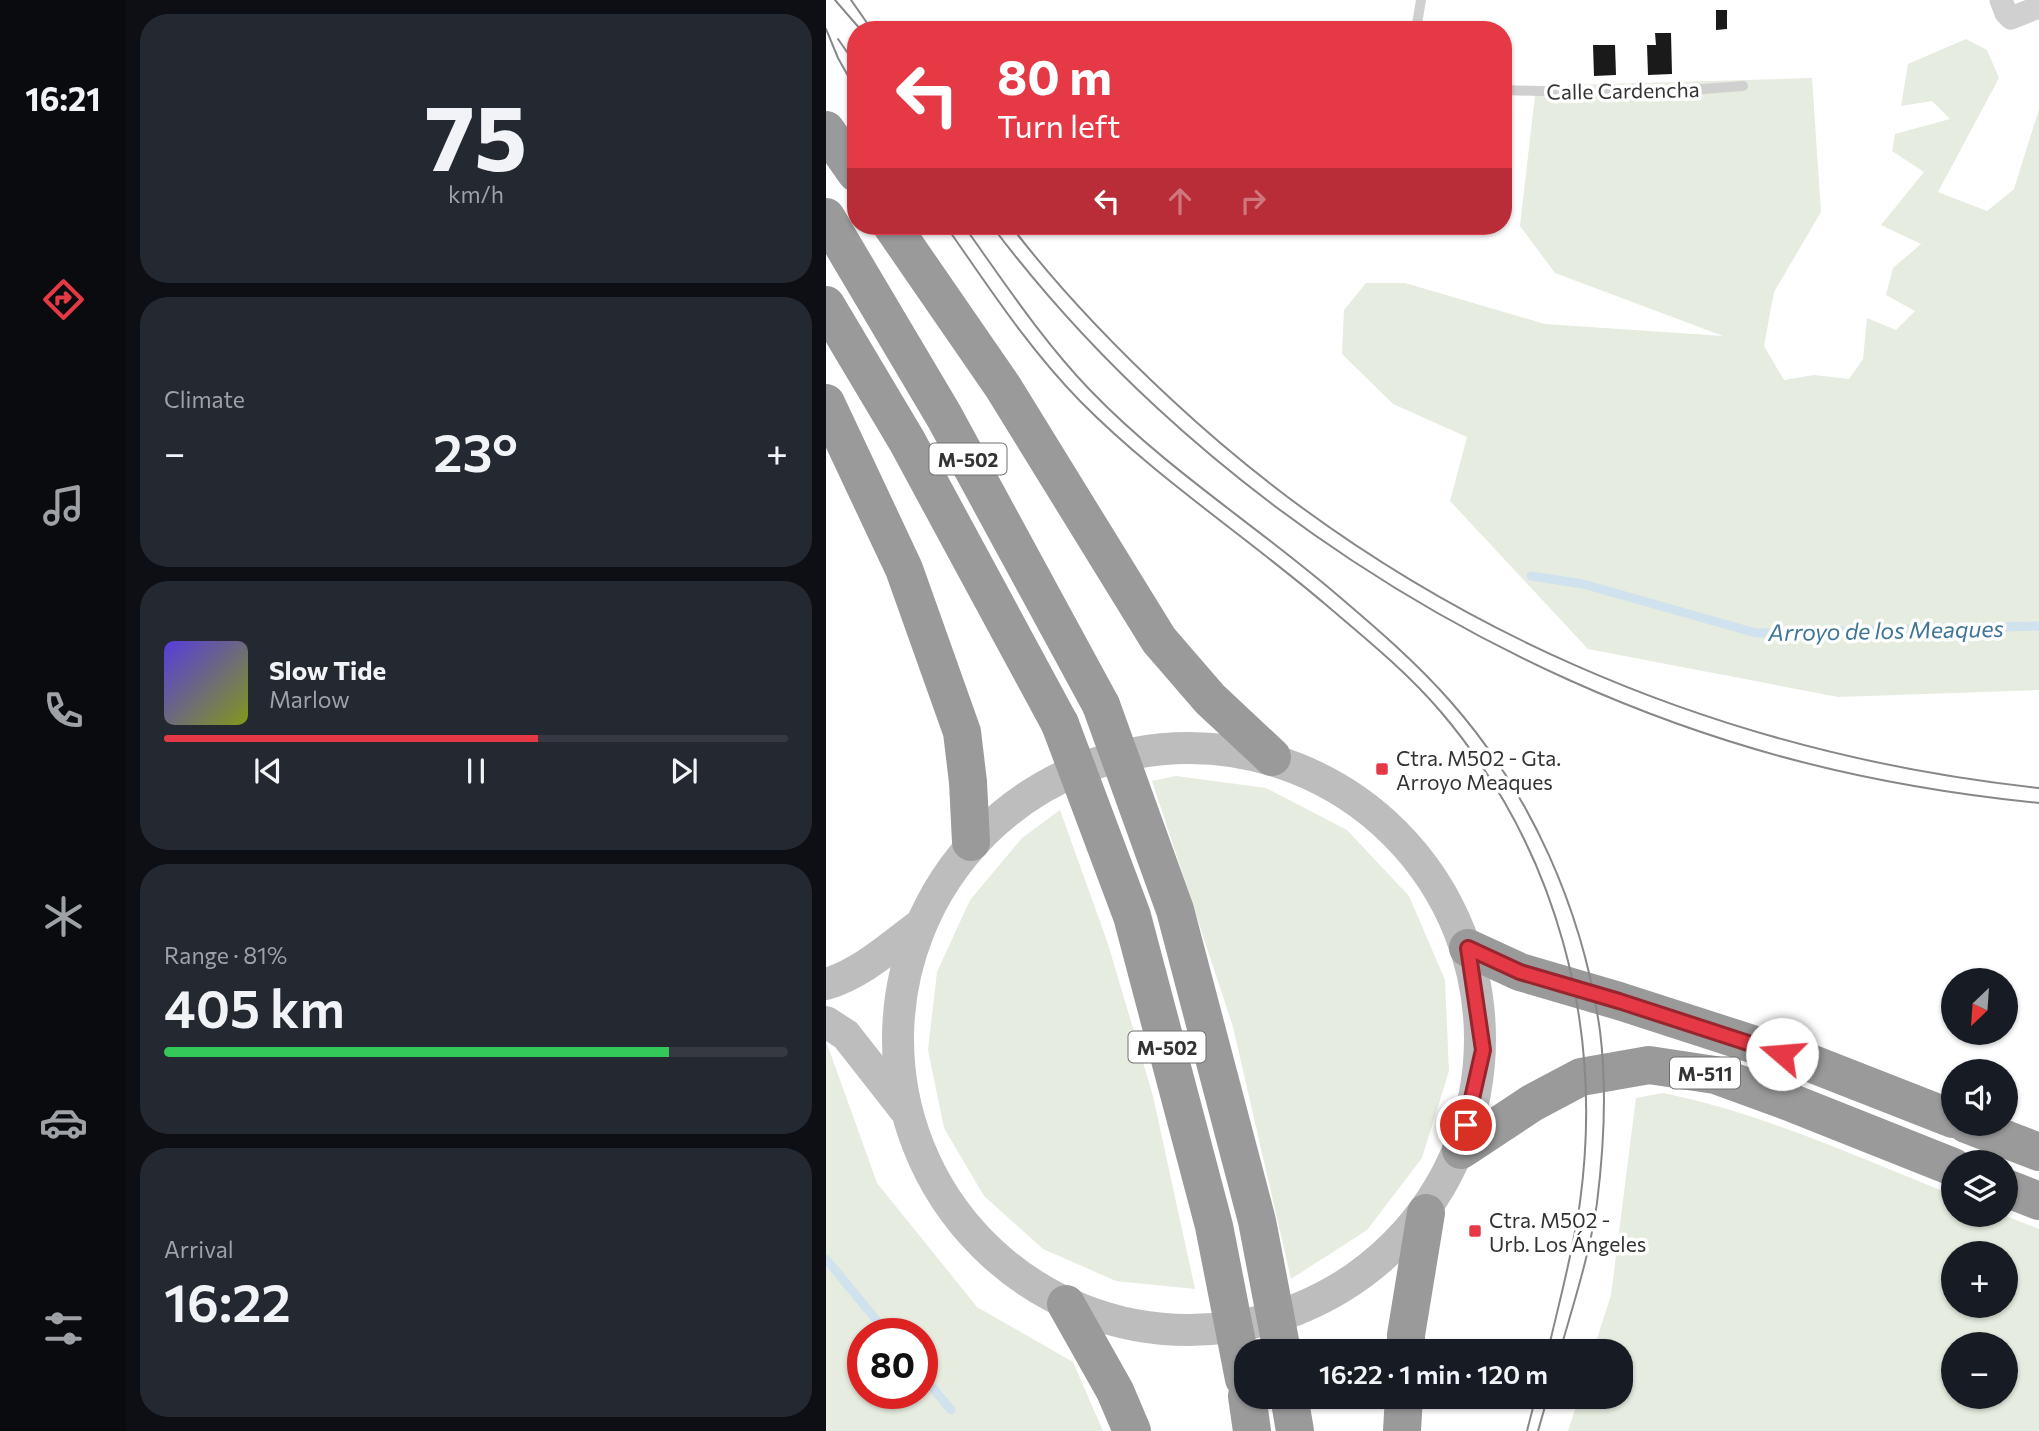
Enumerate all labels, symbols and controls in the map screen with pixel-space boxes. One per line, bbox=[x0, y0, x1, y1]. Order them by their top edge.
text: 80 m bbox=[997, 45, 1112, 105]
icon: left bbox=[882, 49, 973, 140]
street label: Calle Cardencha bbox=[1546, 76, 1700, 104]
text: 16:21 bbox=[25, 78, 101, 118]
text: 75 bbox=[425, 78, 527, 190]
text: Turn left bbox=[997, 105, 1121, 145]
text: km/h bbox=[448, 180, 504, 208]
icon: left bbox=[1088, 182, 1126, 220]
icon: ahead bbox=[1161, 182, 1199, 220]
icon: right bbox=[1234, 182, 1272, 220]
icon: directions bbox=[39, 275, 88, 324]
text: Climate bbox=[164, 385, 245, 413]
text: 23° bbox=[433, 419, 518, 483]
text: − bbox=[164, 428, 186, 475]
text: + bbox=[766, 428, 788, 475]
road number: M-502 bbox=[930, 444, 1006, 474]
icon: music bbox=[39, 481, 88, 530]
water label: Arroyo de los Meaques bbox=[1767, 614, 2004, 646]
text: Slow Tide bbox=[269, 654, 386, 685]
text: Marlow bbox=[269, 685, 350, 713]
icon: phone bbox=[39, 686, 88, 735]
place label: Ctra. M502 - Gta. Arroyo Meaques bbox=[1396, 745, 1561, 794]
icon: previous bbox=[249, 752, 287, 790]
icon: pause bbox=[457, 752, 495, 790]
icon: next bbox=[665, 752, 703, 790]
marker: Ctra. M502 - Gta. Arroyo Meaques bbox=[1374, 761, 1390, 777]
icon: climate bbox=[39, 892, 88, 941]
text: Range · 81% bbox=[164, 941, 287, 969]
north arrow bbox=[1941, 968, 2018, 1045]
map controls bbox=[1941, 968, 2018, 1409]
text: 405 km bbox=[164, 975, 345, 1039]
position arrow bbox=[1745, 1017, 1819, 1091]
road number: M-502 bbox=[1128, 1032, 1206, 1063]
road number: M-511 bbox=[1670, 1058, 1740, 1088]
button: sound bbox=[1941, 1059, 2018, 1136]
pin bbox=[1436, 1095, 1496, 1155]
icon: car bbox=[39, 1098, 88, 1147]
icon: arrive bbox=[1447, 1106, 1485, 1144]
button: layers bbox=[1941, 1150, 2018, 1227]
place label: Ctra. M502 - Urb. Los Ángeles bbox=[1489, 1207, 1646, 1256]
marker: Ctra. M502 - Urb. Los Ángeles bbox=[1467, 1223, 1483, 1239]
text: Arrival bbox=[164, 1235, 234, 1263]
button: + bbox=[1941, 1241, 2018, 1318]
text: 16:22 bbox=[164, 1269, 291, 1333]
icon: filters bbox=[39, 1304, 88, 1353]
speed limit sign: 80 bbox=[847, 1318, 938, 1409]
button: − bbox=[1941, 1332, 2018, 1409]
text: 16:22 · 1 min · 120 m bbox=[1319, 1358, 1548, 1389]

